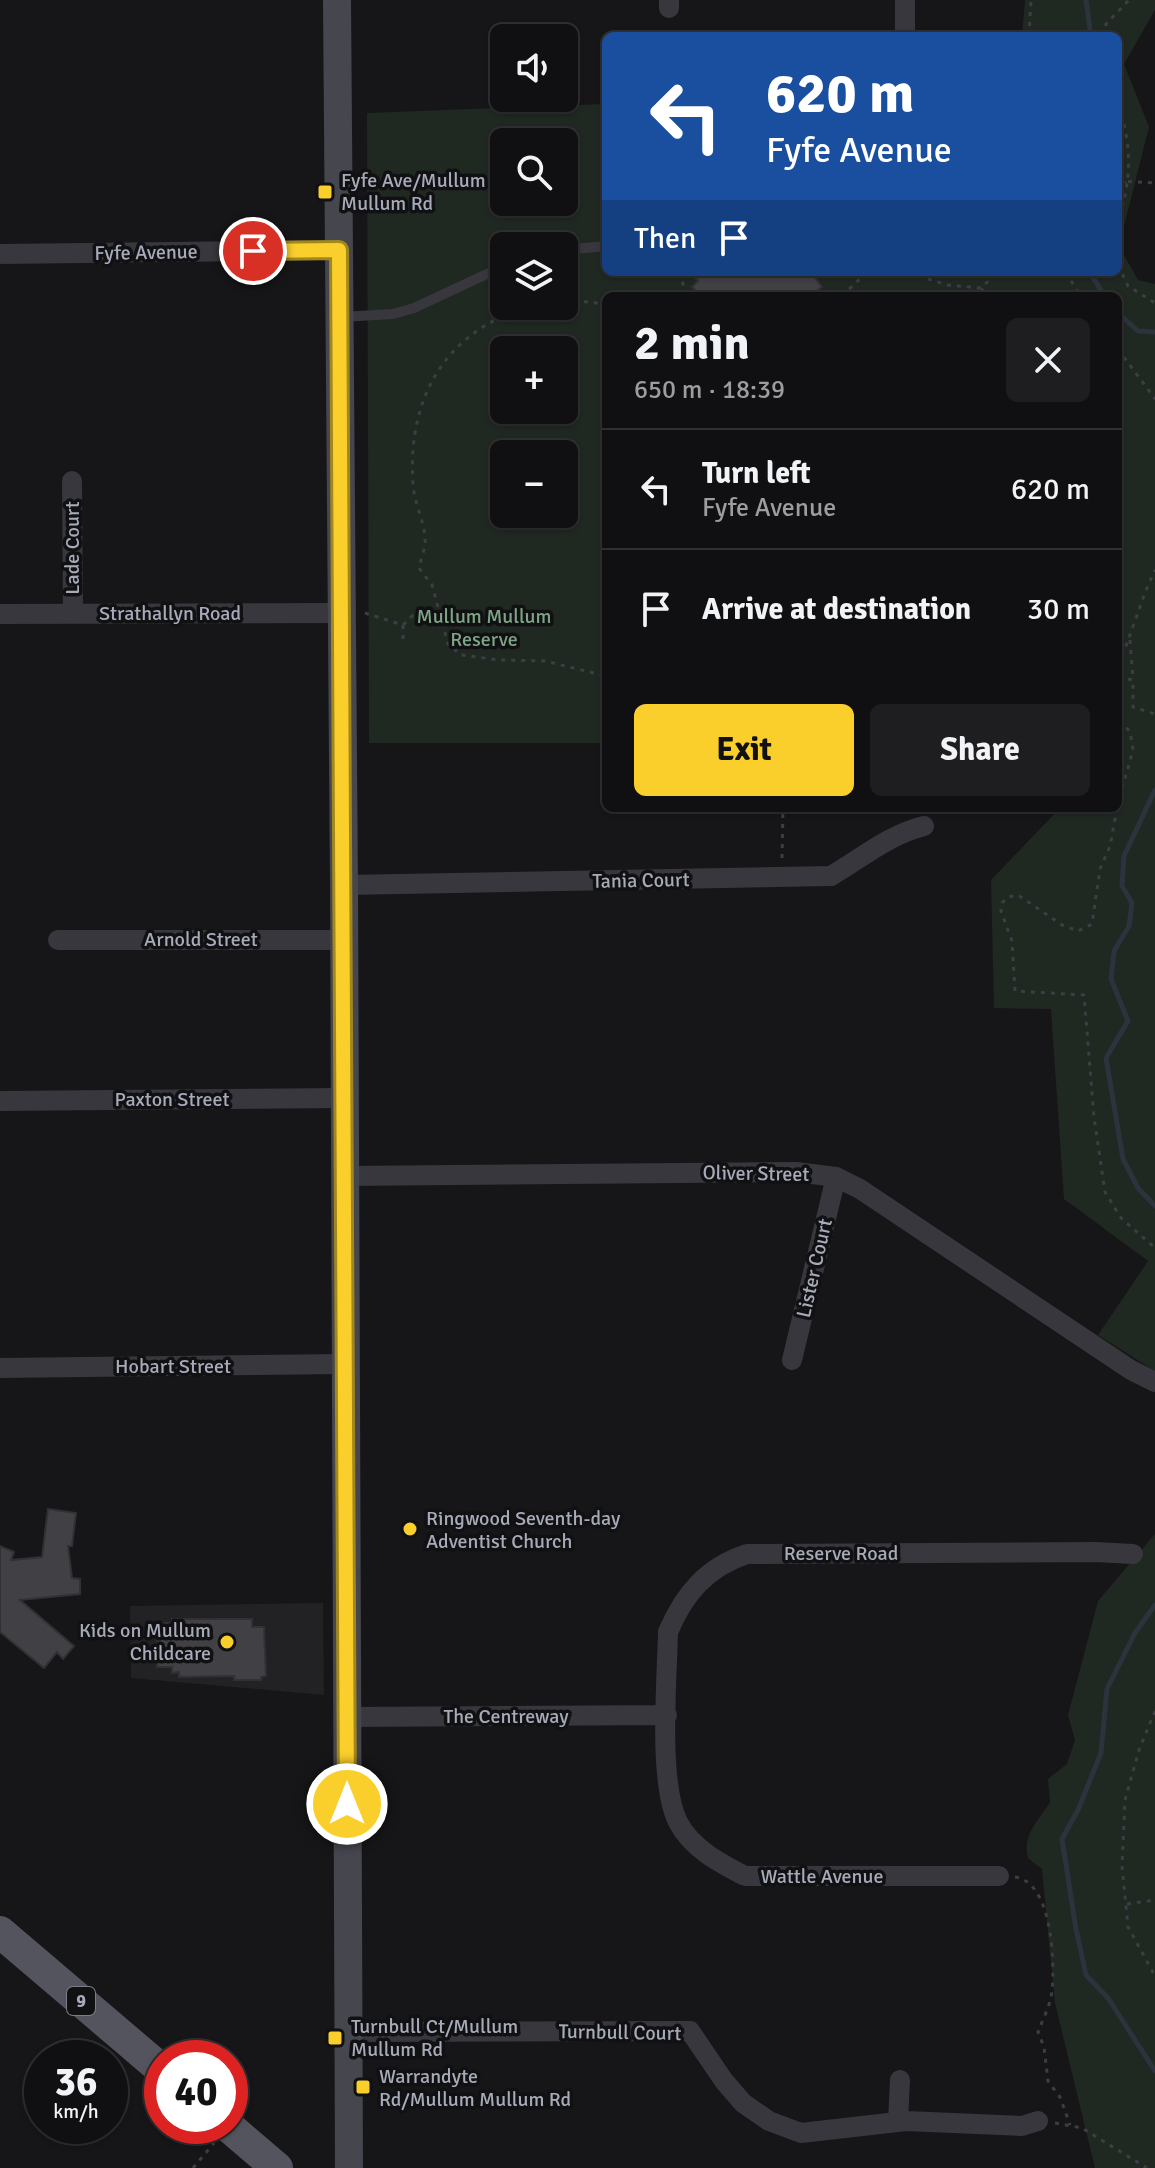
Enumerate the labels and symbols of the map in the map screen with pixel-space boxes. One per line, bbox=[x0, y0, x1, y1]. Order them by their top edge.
place label: Fyfe Ave/Mullum Mullum Rd bbox=[341, 168, 486, 216]
marker: Fyfe Ave/Mullum Mullum Rd bbox=[316, 183, 334, 201]
pin bbox=[219, 217, 287, 285]
street label: Fyfe Avenue bbox=[94, 239, 198, 266]
street label: Lade Court bbox=[60, 501, 85, 595]
street label: Strathallyn Road bbox=[99, 601, 241, 626]
park label: Mullum Mullum Reserve bbox=[417, 604, 551, 652]
street label: Tania Court bbox=[592, 867, 690, 894]
street label: Arnold Street bbox=[144, 927, 258, 952]
street label: Paxton Street bbox=[115, 1087, 229, 1112]
street label: Oliver Street bbox=[702, 1160, 810, 1187]
street label: Lister Court bbox=[791, 1216, 838, 1320]
street label: Hobart Street bbox=[115, 1354, 231, 1379]
place label: Ringwood Seventh-day Adventist Church bbox=[426, 1506, 621, 1554]
marker: Ringwood Seventh-day Adventist Church bbox=[401, 1520, 419, 1538]
street label: Reserve Road bbox=[784, 1541, 898, 1566]
place label: Kids on Mullum Childcare bbox=[79, 1618, 211, 1666]
marker: Kids on Mullum Childcare bbox=[218, 1633, 236, 1651]
street label: The Centreway bbox=[443, 1704, 569, 1729]
position arrow bbox=[305, 1762, 389, 1846]
street label: Wattle Avenue bbox=[761, 1864, 883, 1889]
road number: 9 bbox=[67, 1987, 95, 2015]
place label: Turnbull Ct/Mullum Mullum Rd bbox=[351, 2014, 518, 2062]
street label: Turnbull Court bbox=[558, 2019, 682, 2046]
marker: Turnbull Ct/Mullum Mullum Rd bbox=[326, 2029, 344, 2047]
speed limit sign: 40 bbox=[144, 2040, 248, 2144]
place label: Warrandyte Rd/Mullum Mullum Rd bbox=[379, 2064, 571, 2112]
marker: Warrandyte Rd/Mullum Mullum Rd bbox=[354, 2078, 372, 2096]

